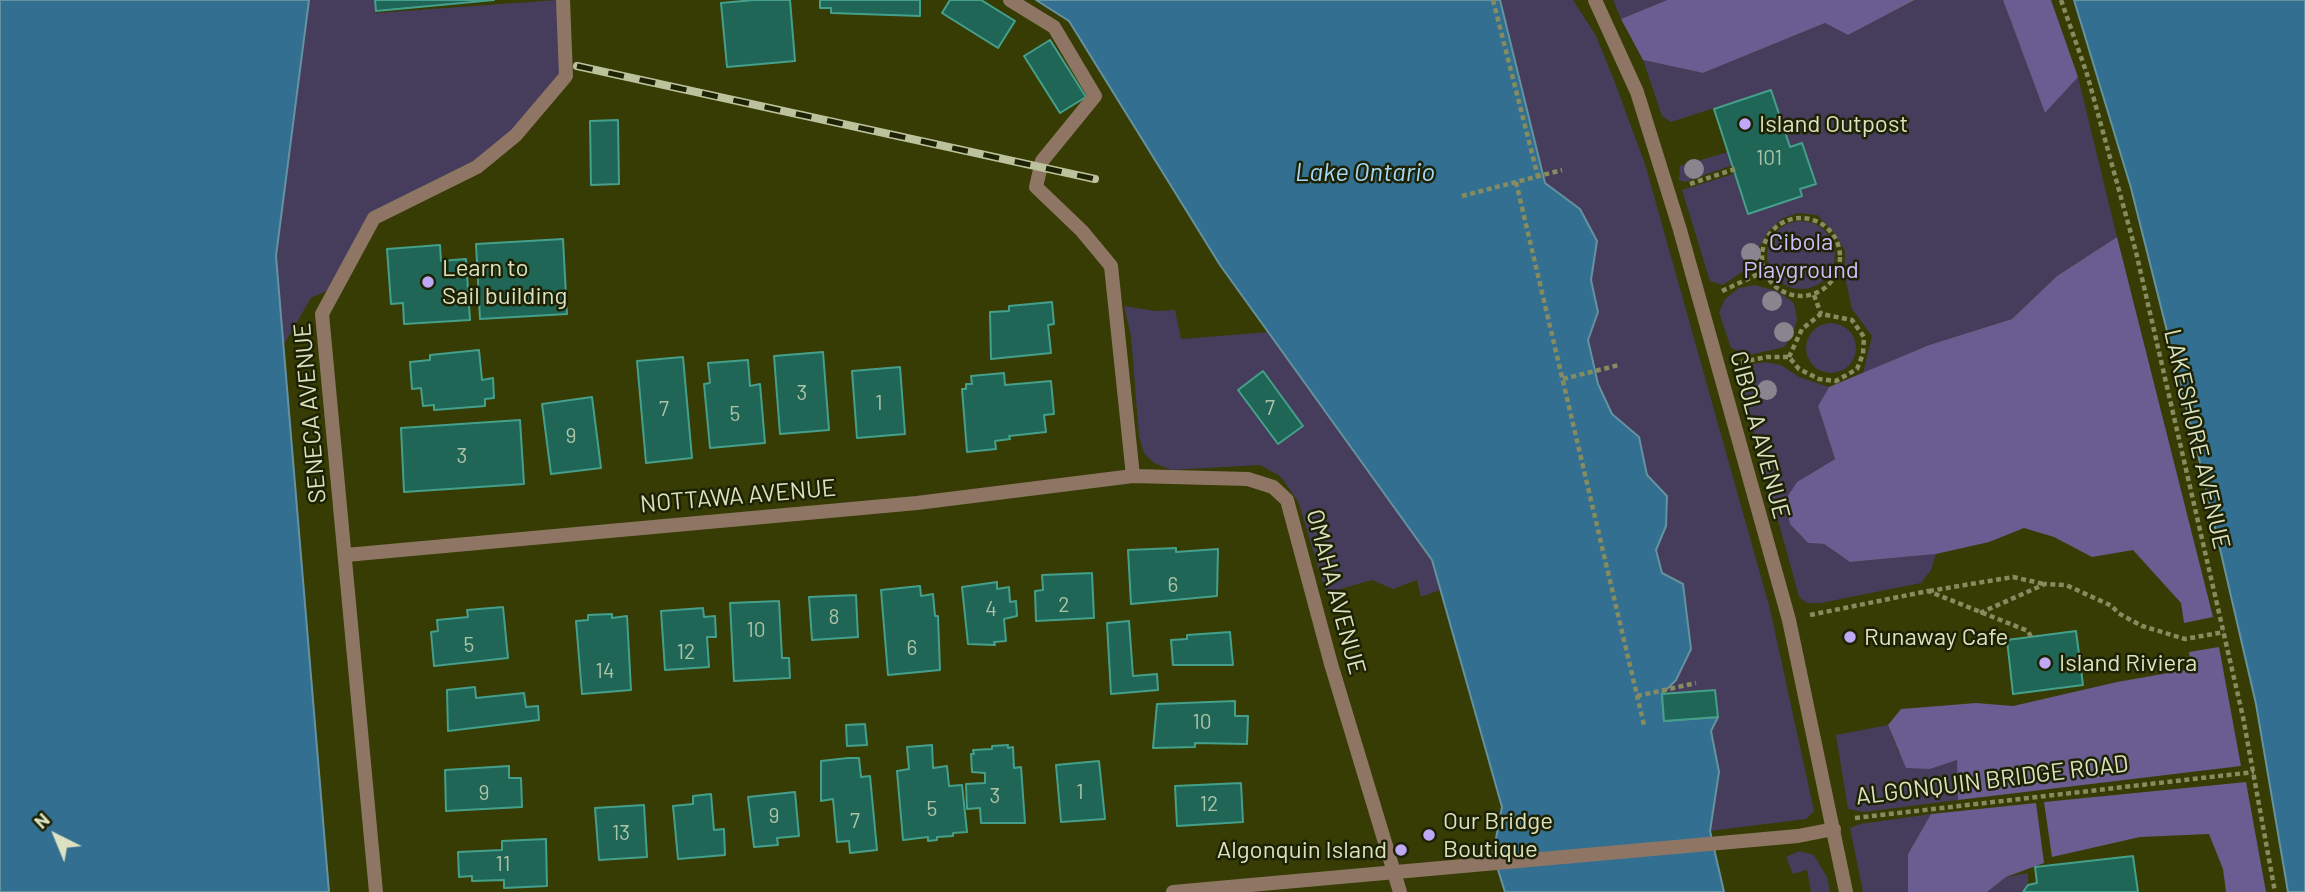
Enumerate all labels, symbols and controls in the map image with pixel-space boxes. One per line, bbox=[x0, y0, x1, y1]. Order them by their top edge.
place label: Island Outpost bbox=[1759, 110, 1908, 138]
marker: Island Outpost bbox=[1737, 116, 1753, 132]
house number: 101 bbox=[1756, 145, 1782, 171]
water label: Lake Ontario bbox=[1295, 156, 1435, 188]
park label: Cibola Playground bbox=[1743, 228, 1859, 284]
place label: Learn to Sail building bbox=[442, 254, 567, 310]
marker: Learn to Sail building bbox=[420, 274, 436, 290]
street label: SENECA AVENUE bbox=[288, 322, 332, 504]
street label: LAKESHORE AVENUE bbox=[2158, 326, 2236, 552]
street label: CIBOLA AVENUE bbox=[1724, 348, 1796, 522]
house number: 3 bbox=[797, 380, 807, 406]
house number: 1 bbox=[875, 390, 883, 416]
house number: 7 bbox=[1265, 395, 1275, 421]
house number: 7 bbox=[659, 396, 669, 422]
house number: 5 bbox=[730, 401, 740, 427]
house number: 9 bbox=[566, 423, 576, 449]
house number: 3 bbox=[457, 443, 467, 469]
street label: NOTTAWA AVENUE bbox=[639, 473, 837, 519]
street label: OMAHA AVENUE bbox=[1300, 506, 1372, 678]
house number: 6 bbox=[1168, 572, 1178, 598]
house number: 2 bbox=[1058, 592, 1070, 618]
house number: 4 bbox=[985, 596, 997, 622]
house number: 8 bbox=[829, 604, 839, 630]
house number: 10 bbox=[746, 617, 766, 643]
place label: Runaway Cafe bbox=[1864, 623, 2008, 651]
marker: Runaway Cafe bbox=[1842, 629, 1858, 645]
house number: 5 bbox=[464, 632, 474, 658]
house number: 6 bbox=[907, 635, 917, 661]
house number: 12 bbox=[677, 639, 695, 665]
place label: Island Riviera bbox=[2059, 649, 2197, 677]
marker: Island Riviera bbox=[2037, 655, 2053, 671]
house number: 14 bbox=[596, 658, 614, 684]
house number: 10 bbox=[1192, 709, 1212, 735]
street label: ALGONQUIN BRIDGE ROAD bbox=[1854, 749, 2130, 811]
house number: 1 bbox=[1076, 779, 1084, 805]
house number: 9 bbox=[479, 780, 489, 806]
house number: 3 bbox=[990, 783, 1000, 809]
house number: 12 bbox=[1200, 791, 1218, 817]
house number: 5 bbox=[927, 796, 937, 822]
north arrow bbox=[21, 801, 91, 871]
house number: 9 bbox=[769, 803, 779, 829]
place label: Our Bridge Boutique bbox=[1443, 807, 1553, 863]
text: N bbox=[29, 808, 54, 833]
house number: 7 bbox=[850, 808, 860, 834]
house number: 13 bbox=[612, 820, 630, 846]
marker: Our Bridge Boutique bbox=[1421, 827, 1437, 843]
place label: Algonquin Island bbox=[1217, 836, 1387, 864]
marker: Algonquin Island bbox=[1393, 842, 1409, 858]
house number: 11 bbox=[496, 851, 510, 877]

